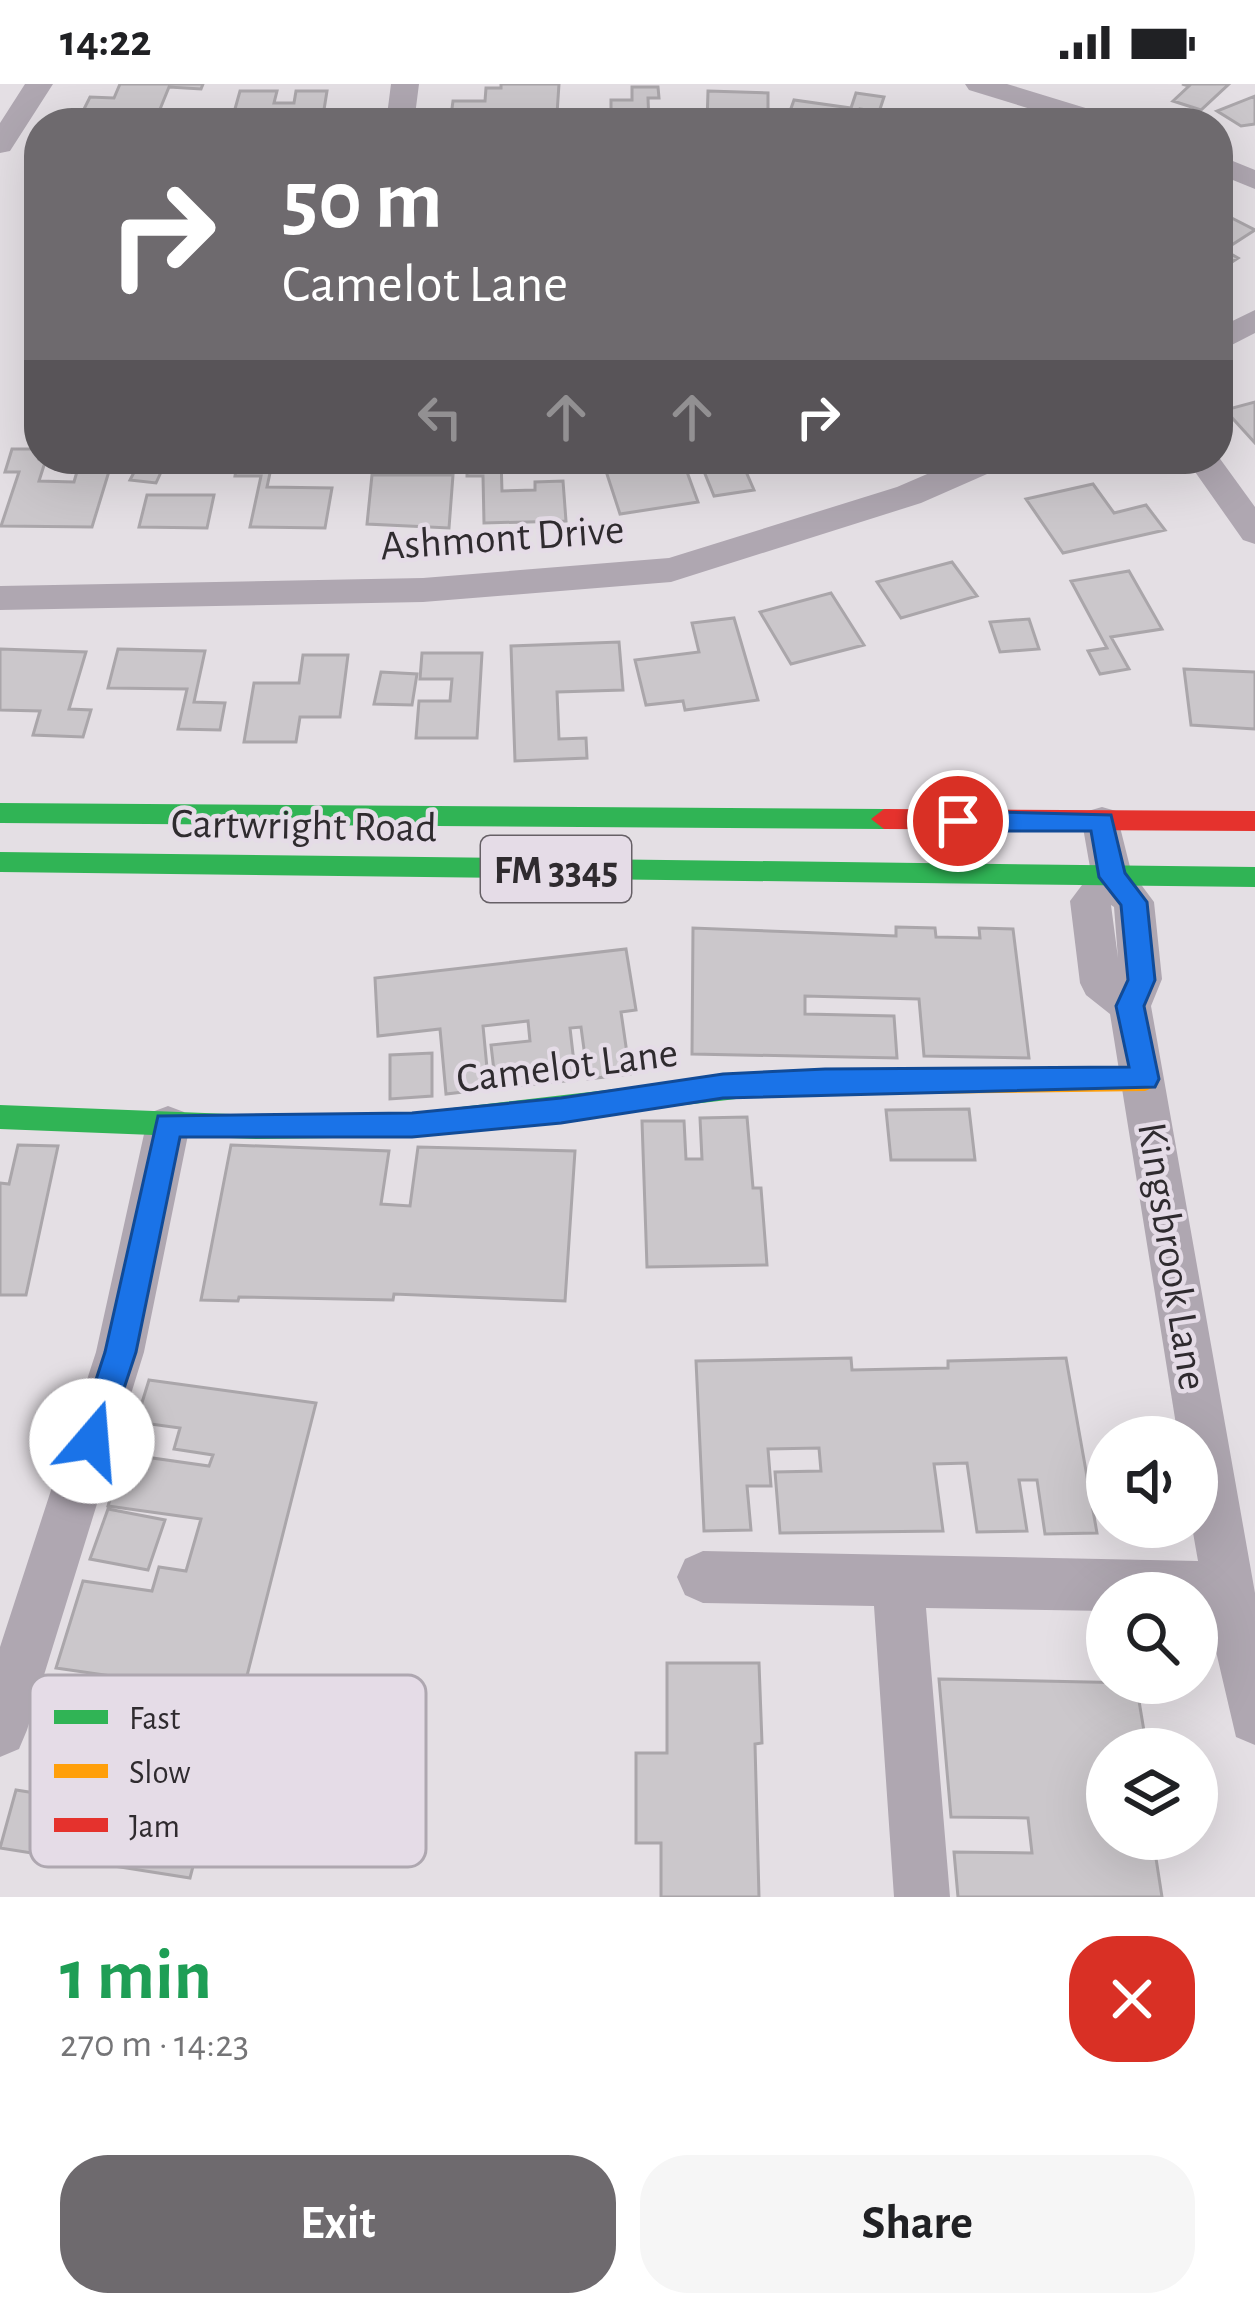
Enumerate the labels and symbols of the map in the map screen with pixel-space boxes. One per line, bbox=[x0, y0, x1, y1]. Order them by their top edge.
street label: Ashmont Drive bbox=[379, 509, 626, 567]
pin bbox=[907, 770, 1009, 872]
street label: Cartwright Road bbox=[171, 803, 437, 849]
road number: FM 3345 bbox=[481, 836, 631, 902]
street label: Camelot Lane bbox=[454, 1032, 680, 1100]
street label: Kingsbrook Lane bbox=[1130, 1120, 1214, 1393]
position arrow bbox=[29, 1378, 155, 1504]
legend bbox=[30, 1675, 426, 1867]
text: Fast bbox=[129, 1703, 181, 1736]
text: Slow bbox=[129, 1757, 190, 1790]
text: Jam bbox=[129, 1811, 180, 1844]

